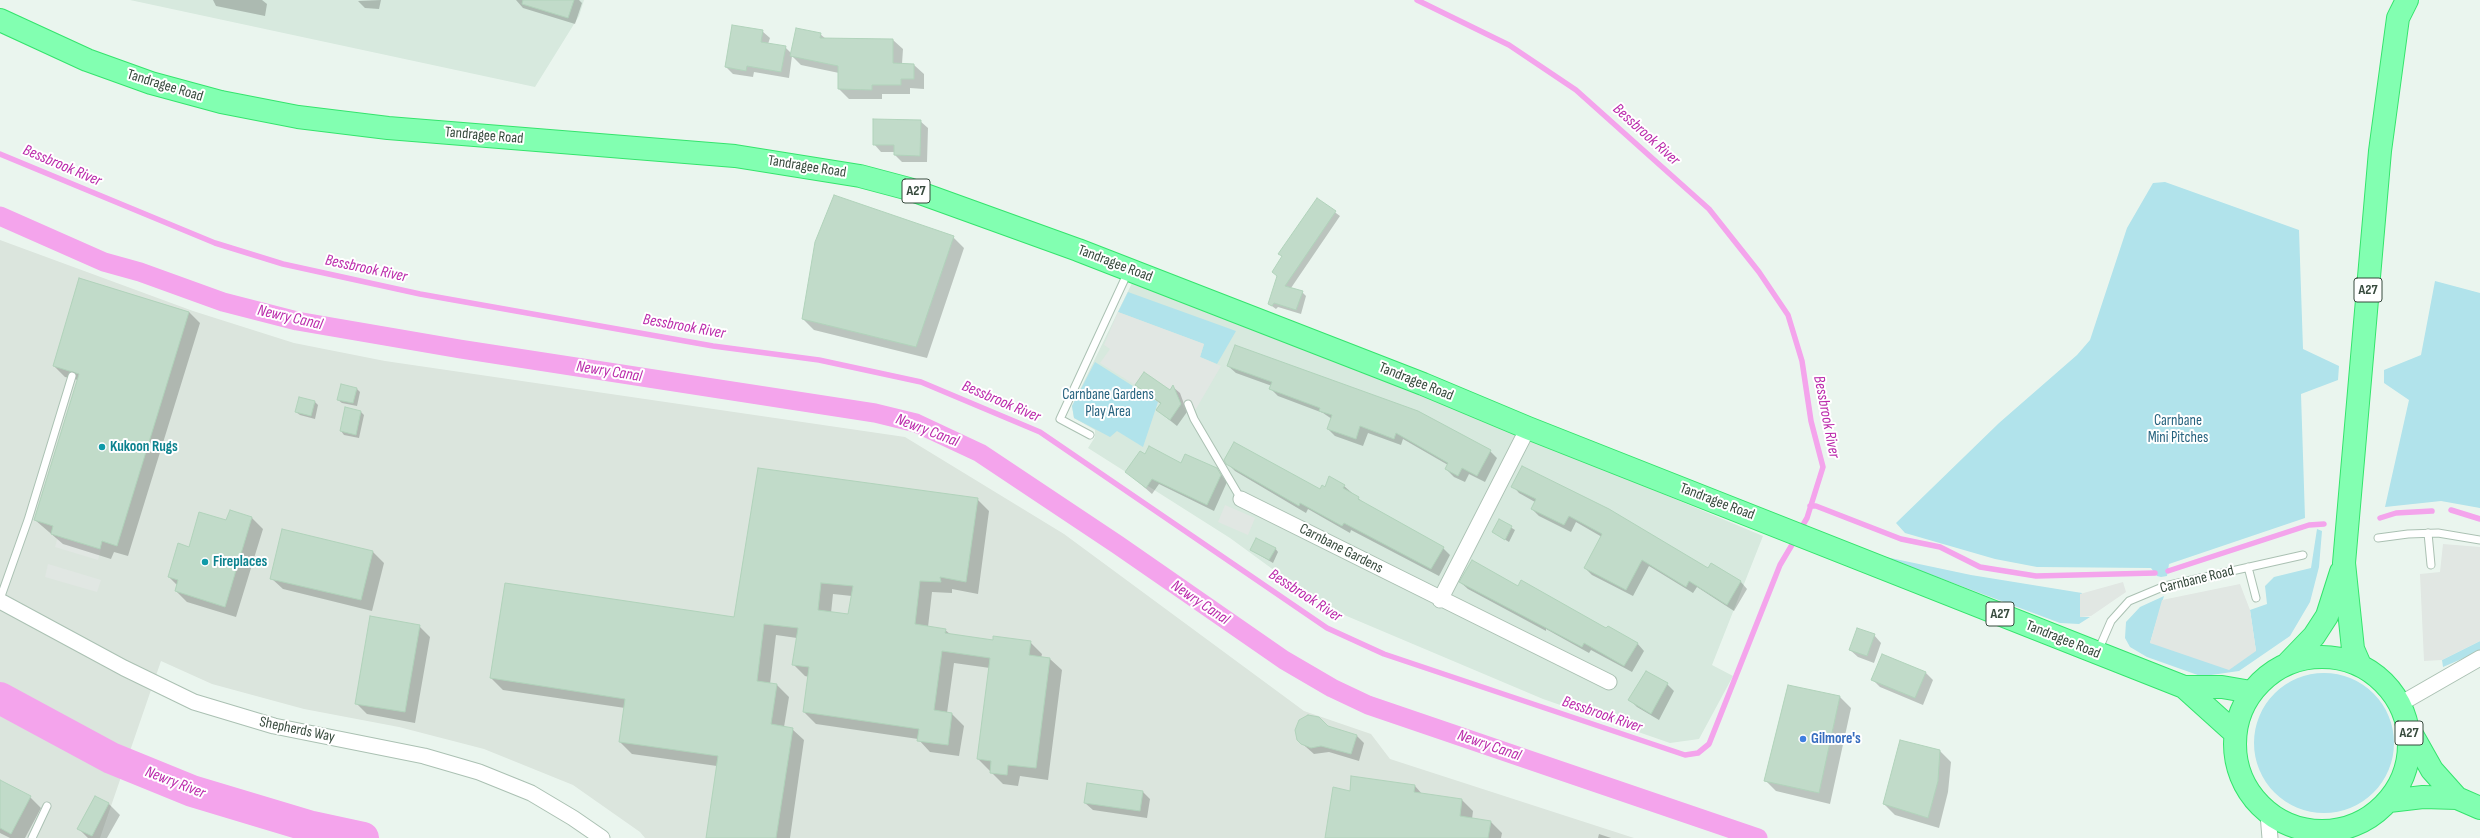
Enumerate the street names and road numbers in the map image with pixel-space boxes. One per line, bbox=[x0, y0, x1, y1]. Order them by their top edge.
street label: Tandragee Road bbox=[125, 66, 205, 106]
street label: Tandragee Road bbox=[444, 124, 524, 148]
street label: Tandragee Road bbox=[767, 152, 847, 182]
road number: A27 bbox=[902, 179, 930, 203]
street label: Tandragee Road bbox=[1075, 241, 1155, 287]
road number: A27 bbox=[2354, 278, 2382, 302]
street label: Tandragee Road bbox=[1376, 359, 1456, 405]
street label: Tandragee Road bbox=[1677, 479, 1757, 525]
street label: Carnbane Gardens bbox=[1296, 520, 1386, 578]
street label: Carnbane Road bbox=[2158, 562, 2236, 598]
road number: A27 bbox=[1986, 602, 2014, 626]
street label: Tandragee Road bbox=[2023, 617, 2103, 663]
street label: Shepherds Way bbox=[258, 713, 336, 747]
road number: A27 bbox=[2395, 721, 2423, 745]

